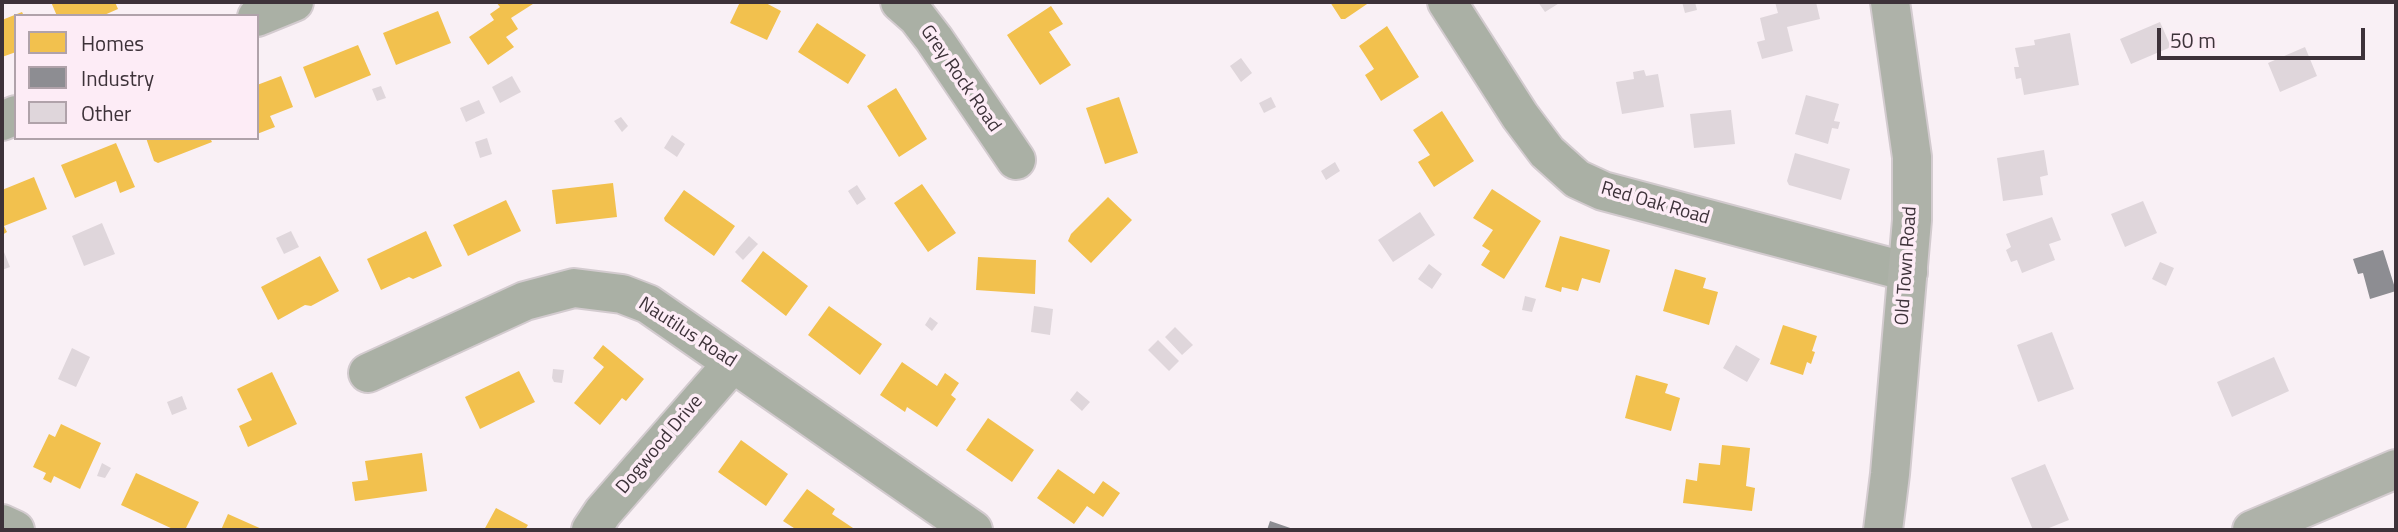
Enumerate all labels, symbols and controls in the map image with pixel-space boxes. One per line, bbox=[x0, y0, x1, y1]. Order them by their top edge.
legend bbox=[14, 14, 259, 140]
scale bar bbox=[2160, 14, 2368, 58]
street label: Grey Rock Road bbox=[915, 21, 1005, 137]
text: 50 m bbox=[2170, 24, 2216, 56]
text: Homes bbox=[81, 27, 144, 59]
text: Industry bbox=[81, 62, 154, 94]
text: Other bbox=[81, 97, 131, 129]
street label: Red Oak Road bbox=[1598, 178, 1712, 230]
street label: Old Town Road bbox=[1891, 206, 1923, 326]
street label: Nautilus Road bbox=[634, 293, 740, 373]
street label: Dogwood Drive bbox=[612, 391, 708, 499]

